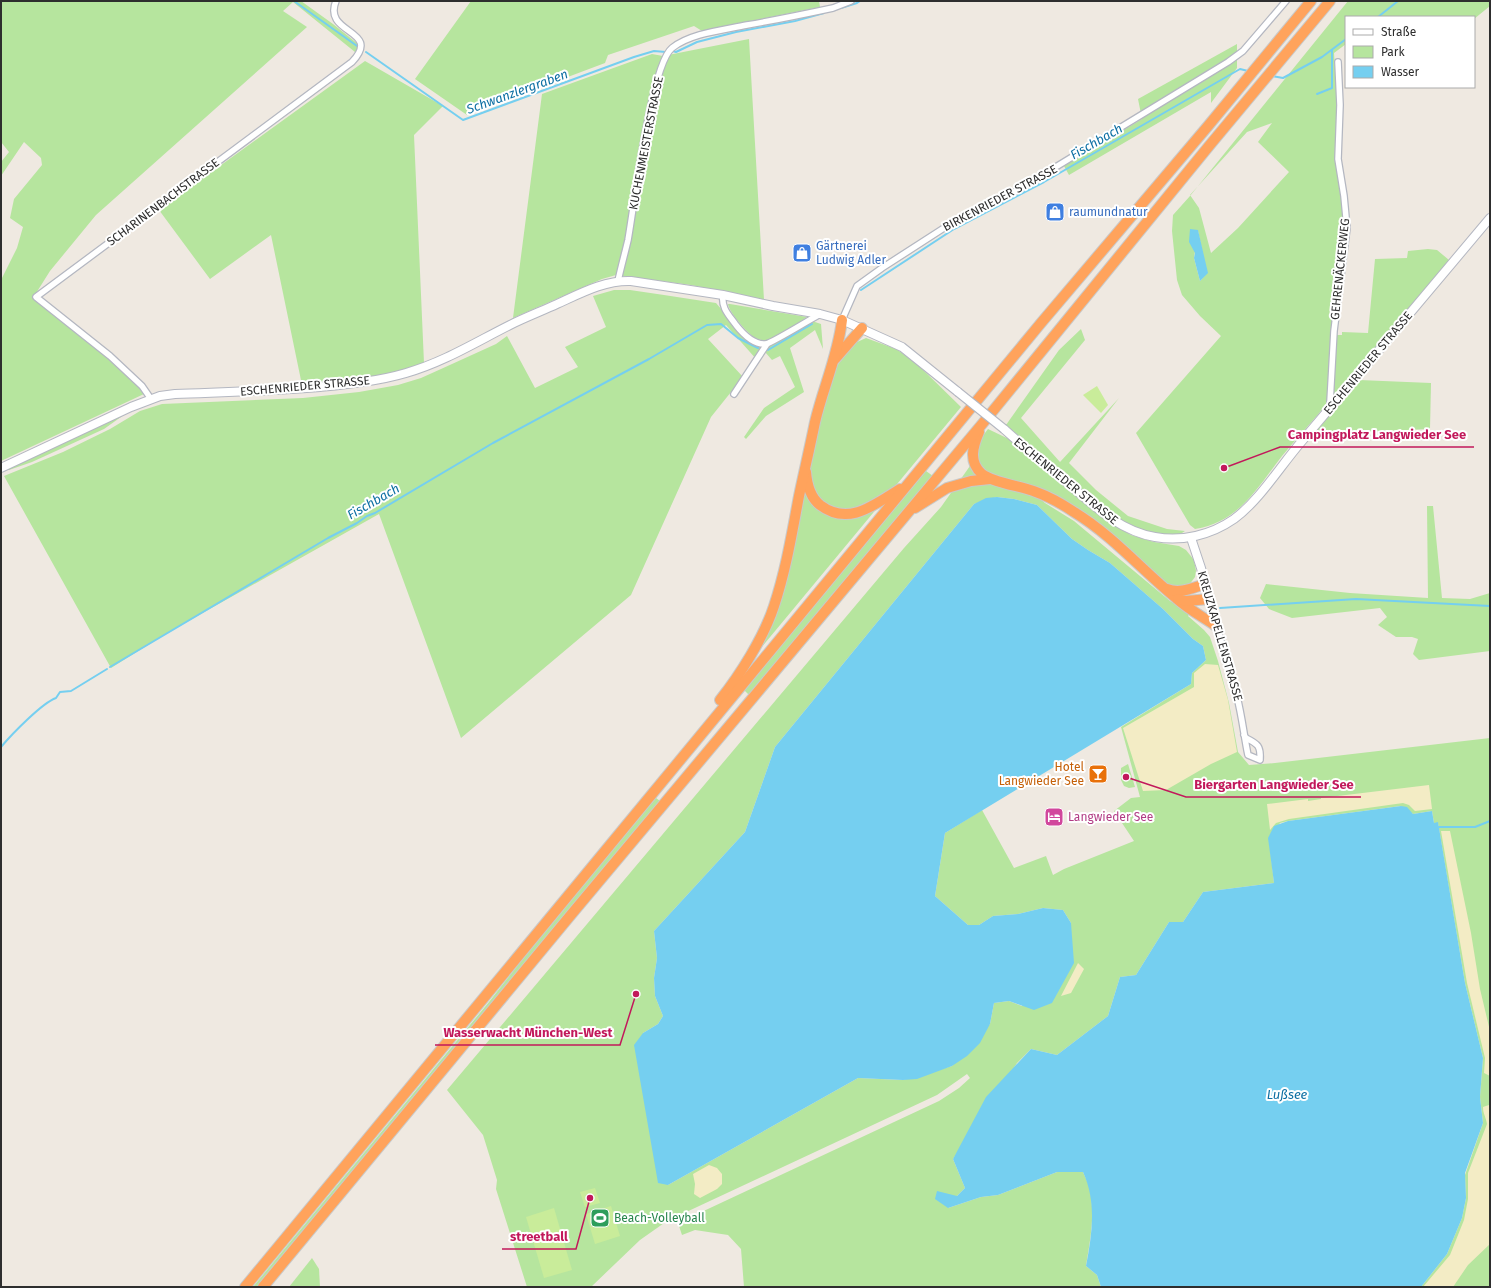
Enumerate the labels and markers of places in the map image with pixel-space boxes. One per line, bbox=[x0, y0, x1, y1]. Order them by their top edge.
shop icon: raumundnatur bbox=[1044, 201, 1066, 223]
place label: raumundnatur bbox=[1069, 205, 1148, 219]
place label: Gärtnerei Ludwig Adler bbox=[816, 239, 886, 267]
shop icon: Gärtnerei Ludwig Adler bbox=[791, 242, 813, 264]
callout: Campingplatz Langwieder See bbox=[1280, 422, 1474, 447]
place label: Hotel Langwieder See bbox=[999, 760, 1084, 788]
bar icon: Hotel Langwieder See bbox=[1087, 763, 1109, 785]
callout: Biergarten Langwieder See bbox=[1186, 772, 1361, 797]
hotel icon: Langwieder See bbox=[1043, 806, 1065, 828]
place label: Langwieder See bbox=[1068, 810, 1153, 824]
callout: Wasserwacht München-West bbox=[435, 1020, 620, 1045]
sports icon: Beach-Volleyball bbox=[589, 1207, 611, 1229]
place label: Beach-Volleyball bbox=[614, 1211, 705, 1225]
callout: streetball bbox=[502, 1224, 576, 1249]

